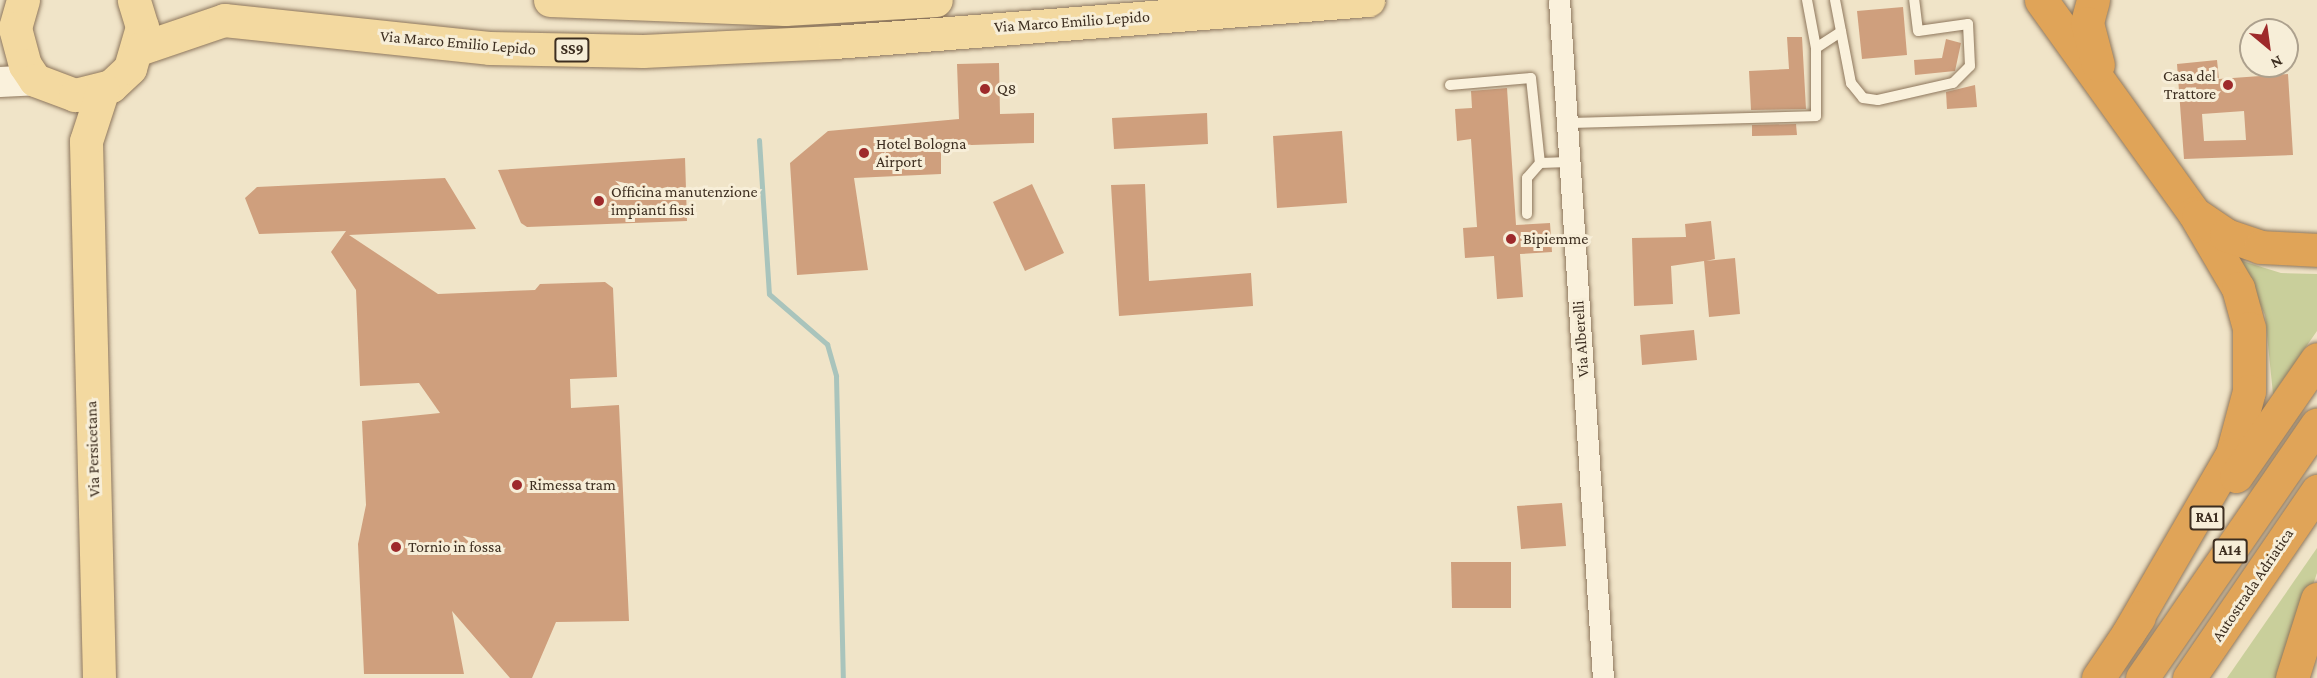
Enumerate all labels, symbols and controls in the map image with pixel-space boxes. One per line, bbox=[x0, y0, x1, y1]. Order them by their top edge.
street label: Via Marco Emilio Lepido bbox=[994, 7, 1150, 37]
north arrow bbox=[2239, 18, 2299, 78]
street label: Via Marco Emilio Lepido bbox=[379, 27, 537, 59]
road number: SS9 bbox=[554, 38, 590, 62]
text: N bbox=[2268, 52, 2286, 73]
place label: Casa del Trattore bbox=[2163, 66, 2216, 104]
marker: Casa del Trattore bbox=[2221, 78, 2235, 92]
place label: Q8 bbox=[997, 79, 1016, 99]
marker: Q8 bbox=[978, 82, 992, 96]
place label: Hotel Bologna Airport bbox=[876, 134, 966, 172]
marker: Hotel Bologna Airport bbox=[857, 146, 871, 160]
place label: Officina manutenzione impianti fissi bbox=[611, 182, 758, 220]
marker: Officina manutenzione impianti fissi bbox=[592, 194, 606, 208]
place label: Bipiemme bbox=[1523, 229, 1588, 249]
marker: Bipiemme bbox=[1504, 232, 1518, 246]
street label: Via Alberelli bbox=[1569, 300, 1593, 378]
street label: Via Persicetana bbox=[82, 400, 104, 498]
place label: Rimessa tram bbox=[529, 475, 616, 495]
marker: Rimessa tram bbox=[510, 478, 524, 492]
road number: RA1 bbox=[2189, 506, 2225, 530]
street label: Autostrada Adriatica bbox=[2208, 525, 2298, 645]
place label: Tornio in fossa bbox=[408, 537, 502, 557]
road number: A14 bbox=[2212, 539, 2248, 563]
marker: Tornio in fossa bbox=[389, 540, 403, 554]

